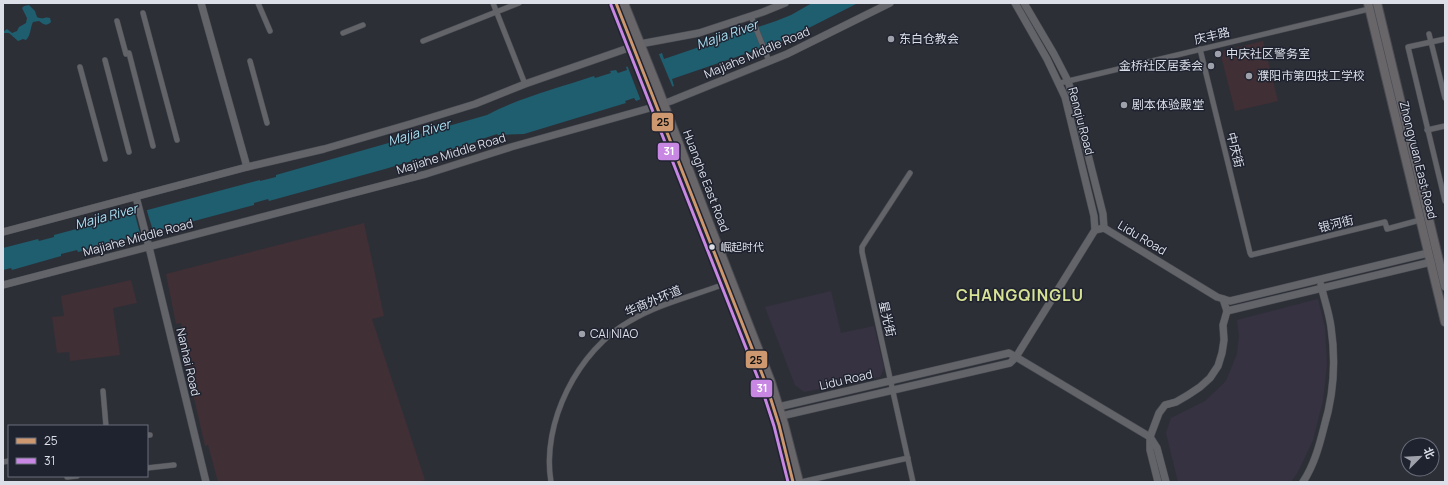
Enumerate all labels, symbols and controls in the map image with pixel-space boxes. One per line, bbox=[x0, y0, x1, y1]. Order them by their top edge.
water label: Majia River bbox=[694, 14, 762, 53]
street label: Majiahe Middle Road bbox=[701, 23, 812, 83]
street label: 庆丰路 bbox=[1192, 23, 1231, 48]
place label: 东白仓教会 bbox=[899, 30, 959, 47]
marker: 东白仓教会 bbox=[886, 34, 896, 44]
place label: 中庆社区警务室 bbox=[1226, 45, 1310, 62]
marker: 中庆社区警务室 bbox=[1213, 49, 1223, 59]
place label: 金桥社区居委会 bbox=[1119, 57, 1203, 74]
marker: 金桥社区居委会 bbox=[1206, 61, 1216, 71]
place label: 濮阳市第四技工学校 bbox=[1257, 67, 1365, 84]
marker: 濮阳市第四技工学校 bbox=[1244, 71, 1254, 81]
street label: Renqiu Road bbox=[1064, 85, 1099, 157]
place label: 剧本体验殿堂 bbox=[1132, 96, 1204, 113]
street label: Zhongyuan East Road bbox=[1396, 99, 1441, 221]
marker: 剧本体验殿堂 bbox=[1119, 100, 1129, 110]
line badge: 25 bbox=[651, 112, 674, 132]
water label: Majia River bbox=[386, 114, 455, 149]
text: 25 bbox=[657, 114, 670, 129]
street label: Huanghe East Road bbox=[679, 127, 734, 234]
street label: Majiahe Middle Road bbox=[394, 129, 508, 178]
street label: 中庆街 bbox=[1223, 130, 1248, 169]
line badge: 31 bbox=[657, 142, 680, 161]
text: 31 bbox=[663, 143, 675, 158]
water label: Majia River bbox=[73, 198, 142, 233]
street label: 银河街 bbox=[1316, 211, 1355, 236]
street label: Majiahe Middle Road bbox=[81, 215, 195, 260]
street label: Lidu Road bbox=[1115, 216, 1170, 259]
place label: 崛起时代 bbox=[720, 239, 764, 254]
marker: 崛起时代 bbox=[707, 242, 717, 252]
street label: 华商外环道 bbox=[622, 281, 684, 320]
district label: CHANGQINGLU bbox=[956, 284, 1084, 306]
street label: 星光街 bbox=[875, 299, 900, 338]
place label: CAI NIAO bbox=[590, 325, 639, 342]
street label: Nanhai Road bbox=[172, 326, 205, 398]
marker: CAI NIAO bbox=[577, 329, 587, 339]
line badge: 25 bbox=[745, 350, 768, 369]
text: 25 bbox=[750, 352, 763, 367]
street label: Lidu Road bbox=[818, 365, 874, 394]
line badge: 31 bbox=[750, 379, 773, 398]
text: 31 bbox=[756, 380, 768, 395]
legend bbox=[8, 425, 148, 477]
text: 25 bbox=[44, 432, 58, 449]
north arrow bbox=[1400, 437, 1440, 477]
text: 北 bbox=[1421, 445, 1439, 461]
text: 31 bbox=[44, 452, 55, 469]

